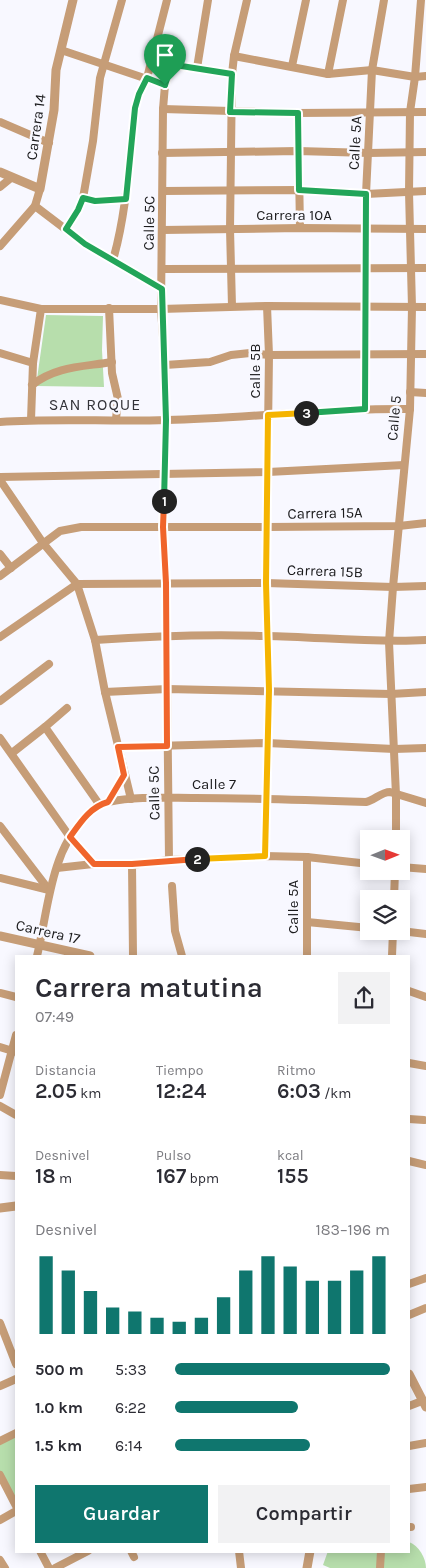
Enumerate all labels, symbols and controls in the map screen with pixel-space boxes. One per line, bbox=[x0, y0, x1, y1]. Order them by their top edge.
pin bbox=[144, 34, 186, 85]
icon: arrive bbox=[151, 41, 179, 69]
street label: Carrera 14 bbox=[22, 92, 50, 161]
street label: Calle 5A bbox=[345, 115, 365, 171]
street label: Calle 5C bbox=[140, 195, 158, 251]
street label: Carrera 10A bbox=[256, 206, 332, 224]
street label: Calle 5B bbox=[246, 344, 264, 398]
district label: SAN ROQUE bbox=[49, 395, 141, 414]
street label: Calle 5 bbox=[383, 395, 405, 441]
pin: 3 bbox=[294, 400, 318, 426]
text: 3 bbox=[302, 405, 311, 422]
pin: 1 bbox=[152, 488, 176, 514]
text: 1 bbox=[162, 493, 167, 510]
street label: Carrera 15A bbox=[287, 503, 363, 523]
street label: Carrera 15B bbox=[287, 561, 363, 581]
street label: Calle 5C bbox=[145, 765, 163, 821]
street label: Calle 7 bbox=[192, 775, 236, 793]
north arrow bbox=[360, 830, 410, 880]
map controls bbox=[360, 830, 410, 940]
pin: 2 bbox=[184, 846, 210, 872]
text: 2 bbox=[193, 851, 202, 868]
street label: Calle 5A bbox=[284, 880, 302, 934]
button: layers bbox=[360, 890, 410, 940]
street label: Carrera 17 bbox=[14, 916, 82, 948]
text: Carrera matutina bbox=[35, 971, 263, 1004]
button: share bbox=[338, 972, 390, 1024]
text: 07:49 bbox=[35, 1007, 74, 1026]
text: Distancia bbox=[35, 1062, 96, 1079]
text: Tiempo bbox=[156, 1062, 203, 1079]
text: Ritmo bbox=[277, 1062, 316, 1079]
text: 2.05 bbox=[35, 1079, 77, 1103]
text: 12:24 bbox=[156, 1079, 206, 1103]
text: 6:03 bbox=[277, 1079, 321, 1103]
text: km bbox=[77, 1085, 101, 1102]
text: /km bbox=[321, 1085, 351, 1102]
text: Desnivel bbox=[35, 1147, 90, 1164]
text: Pulso bbox=[156, 1147, 191, 1164]
text: kcal bbox=[277, 1147, 304, 1164]
text: 18 bbox=[35, 1164, 56, 1188]
text: 167 bbox=[156, 1164, 186, 1188]
text: 155 bbox=[277, 1164, 309, 1188]
text: m bbox=[56, 1170, 72, 1187]
text: bpm bbox=[186, 1170, 219, 1187]
text: Desnivel bbox=[35, 1220, 97, 1239]
text: 183–196 m bbox=[315, 1220, 390, 1239]
text: 500 m bbox=[35, 1360, 84, 1379]
text: 5:33 bbox=[115, 1360, 147, 1379]
text: 1.0 km bbox=[35, 1398, 83, 1417]
text: 6:22 bbox=[115, 1398, 146, 1417]
text: 1.5 km bbox=[35, 1436, 82, 1455]
text: 6:14 bbox=[115, 1436, 142, 1455]
button: Guardar bbox=[35, 1485, 208, 1543]
button: Compartir bbox=[218, 1485, 390, 1543]

